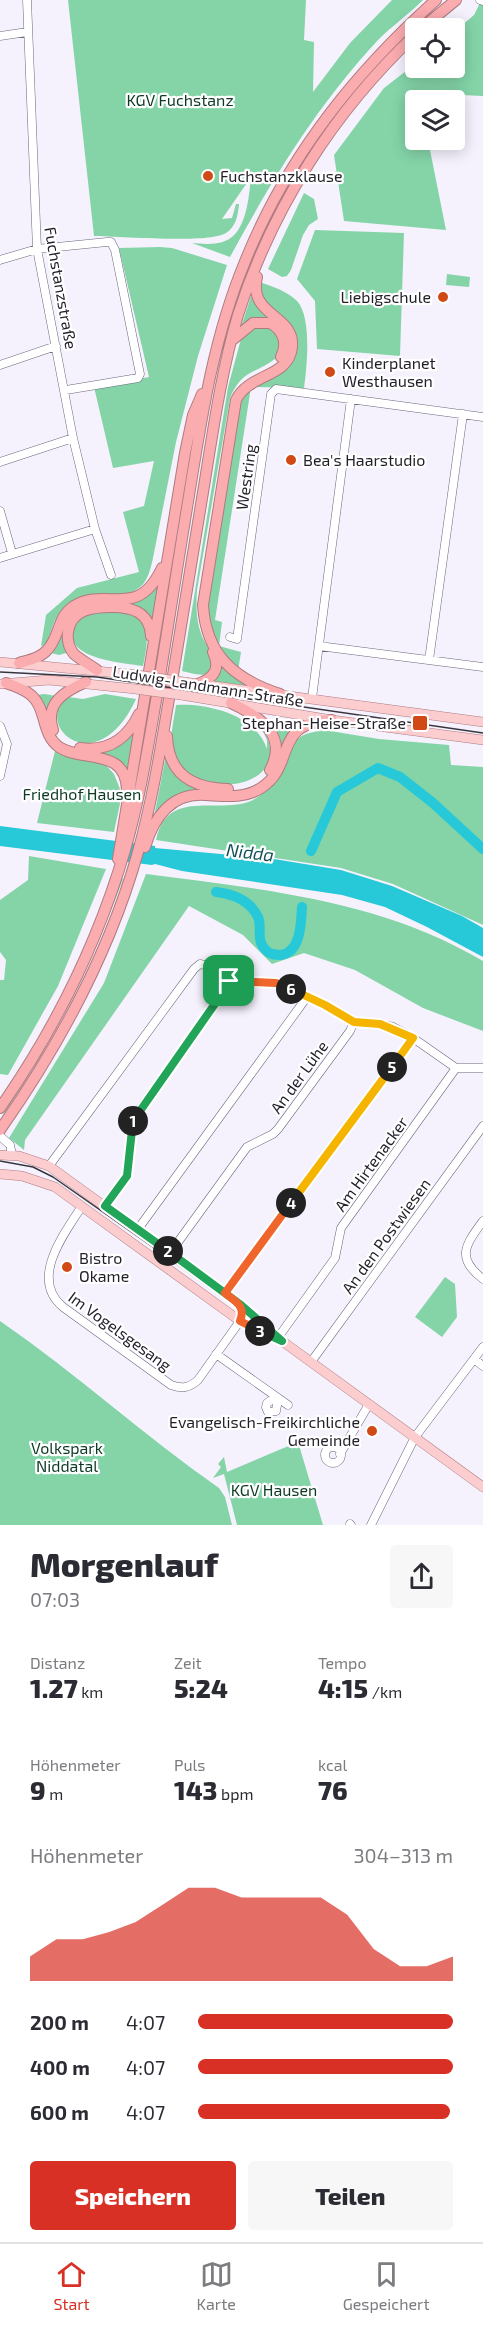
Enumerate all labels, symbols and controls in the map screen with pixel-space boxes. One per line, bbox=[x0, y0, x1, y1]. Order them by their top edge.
map controls bbox=[405, 18, 465, 150]
button: locate bbox=[405, 18, 465, 78]
park label: KGV Fuchstanz bbox=[126, 90, 234, 109]
button: layers bbox=[405, 90, 465, 150]
place label: Fuchstanzklause bbox=[220, 166, 343, 185]
marker: Fuchstanzklause bbox=[201, 169, 215, 183]
street label: Fuchstanzstraße bbox=[41, 225, 82, 351]
place label: Liebigschule bbox=[340, 287, 431, 306]
marker: Liebigschule bbox=[436, 290, 450, 304]
place label: Kinderplanet Westhausen bbox=[342, 353, 436, 390]
marker: Kinderplanet Westhausen bbox=[323, 365, 337, 379]
street label: Westring bbox=[231, 443, 260, 511]
place label: Bea's Haarstudio bbox=[303, 450, 425, 469]
marker: Bea's Haarstudio bbox=[284, 453, 298, 467]
street label: Ludwig-Landmann-Straße bbox=[111, 661, 305, 710]
place label: Stephan-Heise-Straße bbox=[242, 713, 406, 732]
marker: Stephan-Heise-Straße bbox=[411, 714, 429, 732]
park label: Friedhof Hausen bbox=[23, 784, 141, 803]
water label: Nidda bbox=[225, 838, 275, 866]
pin bbox=[203, 955, 254, 1006]
icon: arrive bbox=[212, 964, 245, 997]
pin: 6 bbox=[276, 974, 306, 1004]
text: 6 bbox=[286, 979, 296, 998]
street label: An der Lühe bbox=[266, 1037, 331, 1117]
pin: 5 bbox=[377, 1052, 407, 1082]
text: 5 bbox=[388, 1057, 396, 1076]
pin: 1 bbox=[118, 1106, 148, 1136]
text: 1 bbox=[130, 1111, 136, 1130]
street label: Am Hirtenacker bbox=[330, 1112, 412, 1215]
street label: An den Postwiesen bbox=[337, 1174, 434, 1297]
pin: 4 bbox=[276, 1188, 306, 1218]
text: 4 bbox=[286, 1193, 296, 1212]
pin: 2 bbox=[153, 1236, 183, 1266]
text: 2 bbox=[163, 1241, 173, 1260]
place label: Bistro Okame bbox=[79, 1248, 129, 1285]
marker: Bistro Okame bbox=[60, 1260, 74, 1274]
street label: Im Vogelsgesang bbox=[65, 1287, 176, 1374]
pin: 3 bbox=[245, 1316, 275, 1346]
text: 3 bbox=[255, 1321, 265, 1340]
place label: Evangelisch-Freikirchliche Gemeinde bbox=[169, 1412, 360, 1449]
marker: Evangelisch-Freikirchliche Gemeinde bbox=[365, 1424, 379, 1438]
park label: Volkspark Niddatal bbox=[31, 1438, 103, 1475]
park label: KGV Hausen bbox=[231, 1480, 317, 1499]
text: Morgenlauf bbox=[30, 1544, 218, 1584]
button: share bbox=[390, 1545, 453, 1608]
text: 07:03 bbox=[30, 1587, 80, 1611]
text: Distanz bbox=[30, 1653, 85, 1672]
text: Zeit bbox=[174, 1653, 202, 1672]
text: Tempo bbox=[318, 1653, 366, 1672]
text: 1.27 bbox=[30, 1672, 78, 1703]
text: 5:24 bbox=[174, 1672, 228, 1703]
text: 4:15 bbox=[318, 1672, 368, 1703]
text: km bbox=[78, 1682, 103, 1701]
text: /km bbox=[368, 1682, 402, 1701]
text: Höhenmeter bbox=[30, 1755, 121, 1774]
text: Puls bbox=[174, 1755, 205, 1774]
text: kcal bbox=[318, 1755, 347, 1774]
text: 9 bbox=[30, 1774, 46, 1805]
text: 143 bbox=[174, 1774, 218, 1805]
text: 76 bbox=[318, 1774, 348, 1805]
text: m bbox=[46, 1784, 63, 1803]
text: bpm bbox=[218, 1784, 253, 1803]
text: Höhenmeter bbox=[30, 1843, 143, 1867]
text: 304–313 m bbox=[354, 1843, 453, 1867]
text: 200 m bbox=[30, 2010, 89, 2034]
text: 4:07 bbox=[126, 2010, 165, 2034]
text: 400 m bbox=[30, 2055, 90, 2079]
text: 4:07 bbox=[126, 2055, 165, 2079]
text: 600 m bbox=[30, 2100, 89, 2124]
text: 4:07 bbox=[126, 2100, 165, 2124]
button: Speichern bbox=[30, 2161, 236, 2230]
button: Teilen bbox=[248, 2161, 453, 2230]
tab: Start bbox=[53, 2258, 90, 2313]
tab: Karte bbox=[197, 2258, 236, 2313]
tab: Gespeichert bbox=[343, 2258, 430, 2313]

